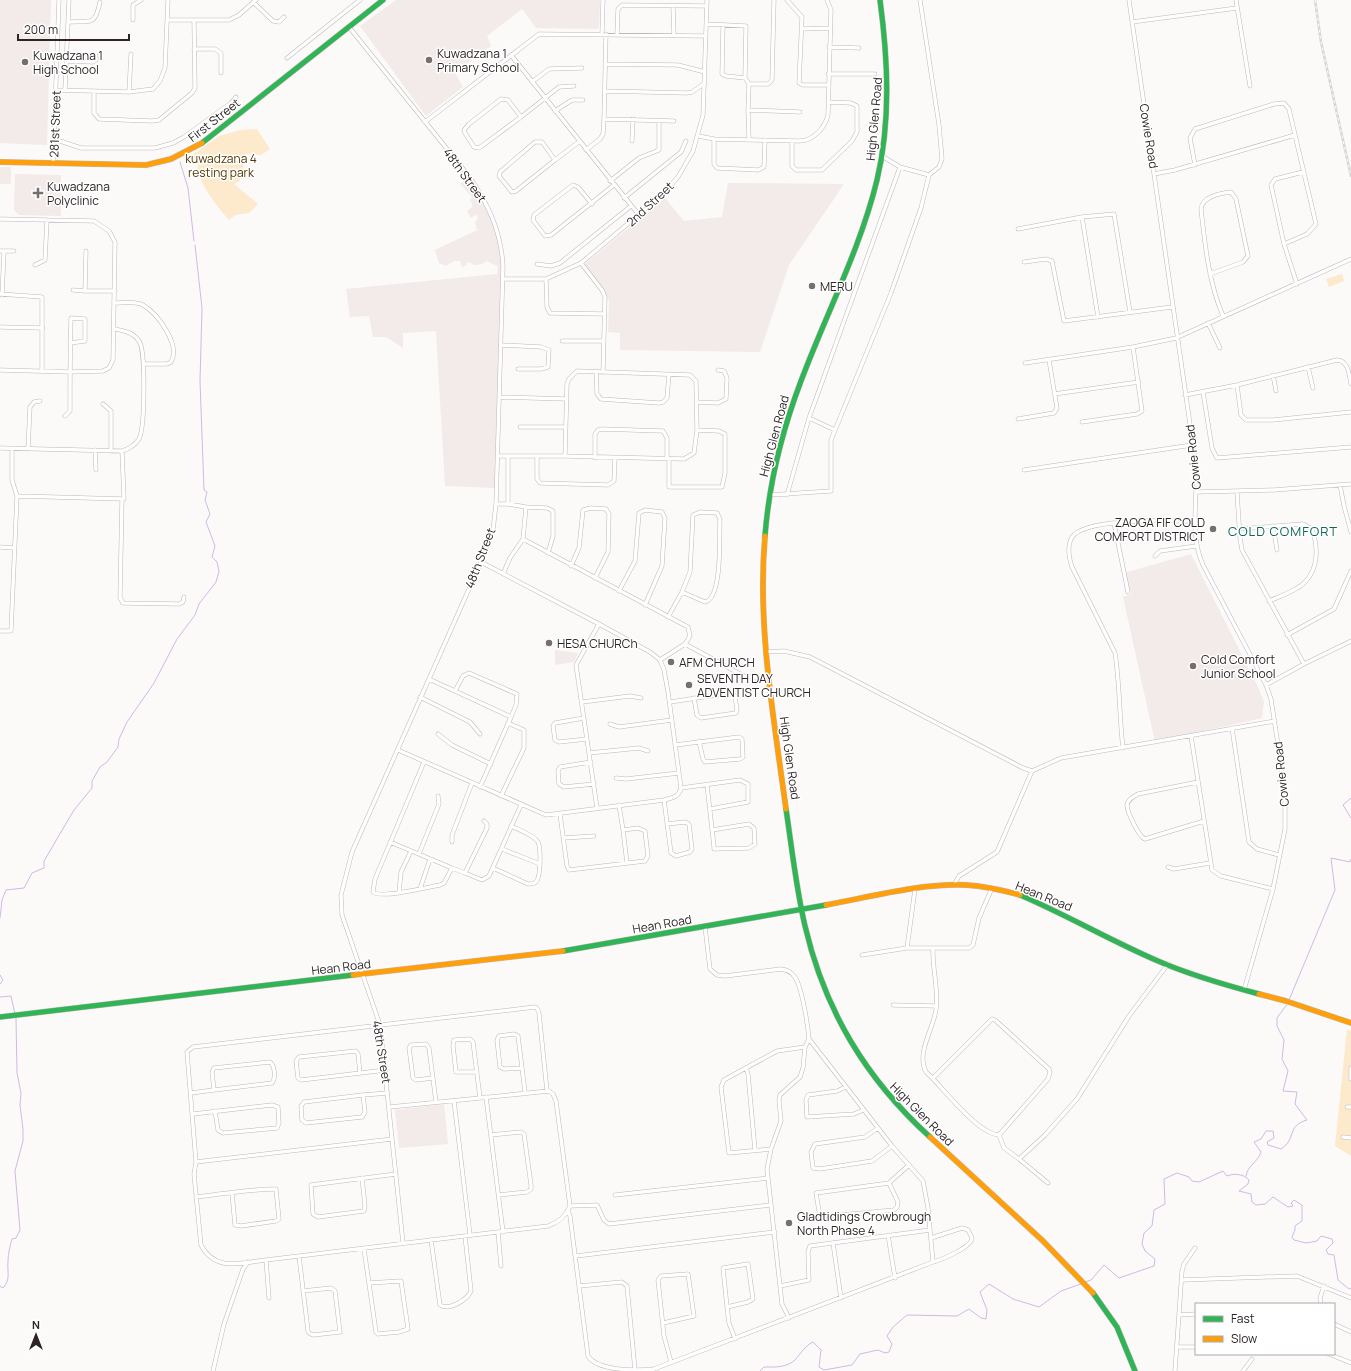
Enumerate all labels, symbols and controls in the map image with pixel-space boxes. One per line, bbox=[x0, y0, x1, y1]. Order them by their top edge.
scale bar bbox=[18, 16, 129, 42]
text: 200 m bbox=[24, 21, 58, 38]
place label: Kuwadzana 1 Primary School bbox=[437, 45, 519, 76]
place label: Kuwadzana 1 High School bbox=[33, 47, 103, 78]
marker: Kuwadzana 1 Primary School bbox=[424, 55, 434, 65]
marker: Kuwadzana 1 High School bbox=[20, 57, 30, 67]
street label: High Glen Road bbox=[862, 77, 886, 161]
street label: 281st Street bbox=[45, 90, 65, 158]
street label: First Street bbox=[184, 94, 244, 146]
street label: Cowie Road bbox=[1135, 102, 1163, 170]
street label: 48th Street bbox=[439, 144, 491, 206]
park label: kuwadzana 4 resting park bbox=[185, 150, 257, 181]
place label: Kuwadzana Polyclinic bbox=[47, 178, 110, 209]
street label: 2nd Street bbox=[623, 178, 677, 230]
marker: Kuwadzana Polyclinic bbox=[32, 187, 44, 199]
place label: MERU bbox=[820, 278, 853, 295]
marker: MERU bbox=[807, 281, 817, 291]
street label: High Glen Road bbox=[755, 393, 793, 479]
street label: Cowie Road bbox=[1181, 424, 1205, 490]
place label: ZAOGA FIF COLD COMFORT DISTRICT bbox=[1095, 514, 1206, 545]
district label: COLD COMFORT bbox=[1228, 522, 1338, 540]
marker: ZAOGA FIF COLD COMFORT DISTRICT bbox=[1208, 524, 1218, 534]
street label: 48th Street bbox=[461, 525, 499, 591]
place label: HESA CHURCh bbox=[557, 635, 638, 652]
marker: HESA CHURCh bbox=[544, 638, 554, 648]
place label: Cold Comfort Junior School bbox=[1201, 651, 1276, 682]
place label: AFM CHURCH bbox=[679, 654, 755, 671]
marker: AFM CHURCH bbox=[666, 657, 676, 667]
marker: Cold Comfort Junior School bbox=[1188, 661, 1198, 671]
place label: SEVENTH DAY ADVENTIST CHURCH bbox=[697, 670, 811, 701]
marker: SEVENTH DAY ADVENTIST CHURCH bbox=[684, 680, 694, 690]
street label: High Glen Road bbox=[776, 715, 804, 801]
street label: Cowie Road bbox=[1269, 741, 1293, 807]
street label: Hean Road bbox=[1013, 877, 1075, 915]
street label: Hean Road bbox=[631, 910, 693, 938]
street label: Hean Road bbox=[310, 955, 372, 979]
street label: 48th Street bbox=[369, 1019, 395, 1085]
street label: High Glen Road bbox=[886, 1078, 958, 1150]
place label: Gladtidings Crowbrough North Phase 4 bbox=[797, 1208, 931, 1239]
marker: Gladtidings Crowbrough North Phase 4 bbox=[784, 1218, 794, 1228]
legend bbox=[1195, 1303, 1335, 1355]
text: Fast bbox=[1231, 1310, 1255, 1327]
north arrow bbox=[16, 1315, 56, 1355]
text: N bbox=[32, 1317, 40, 1332]
text: Slow bbox=[1231, 1330, 1257, 1347]

